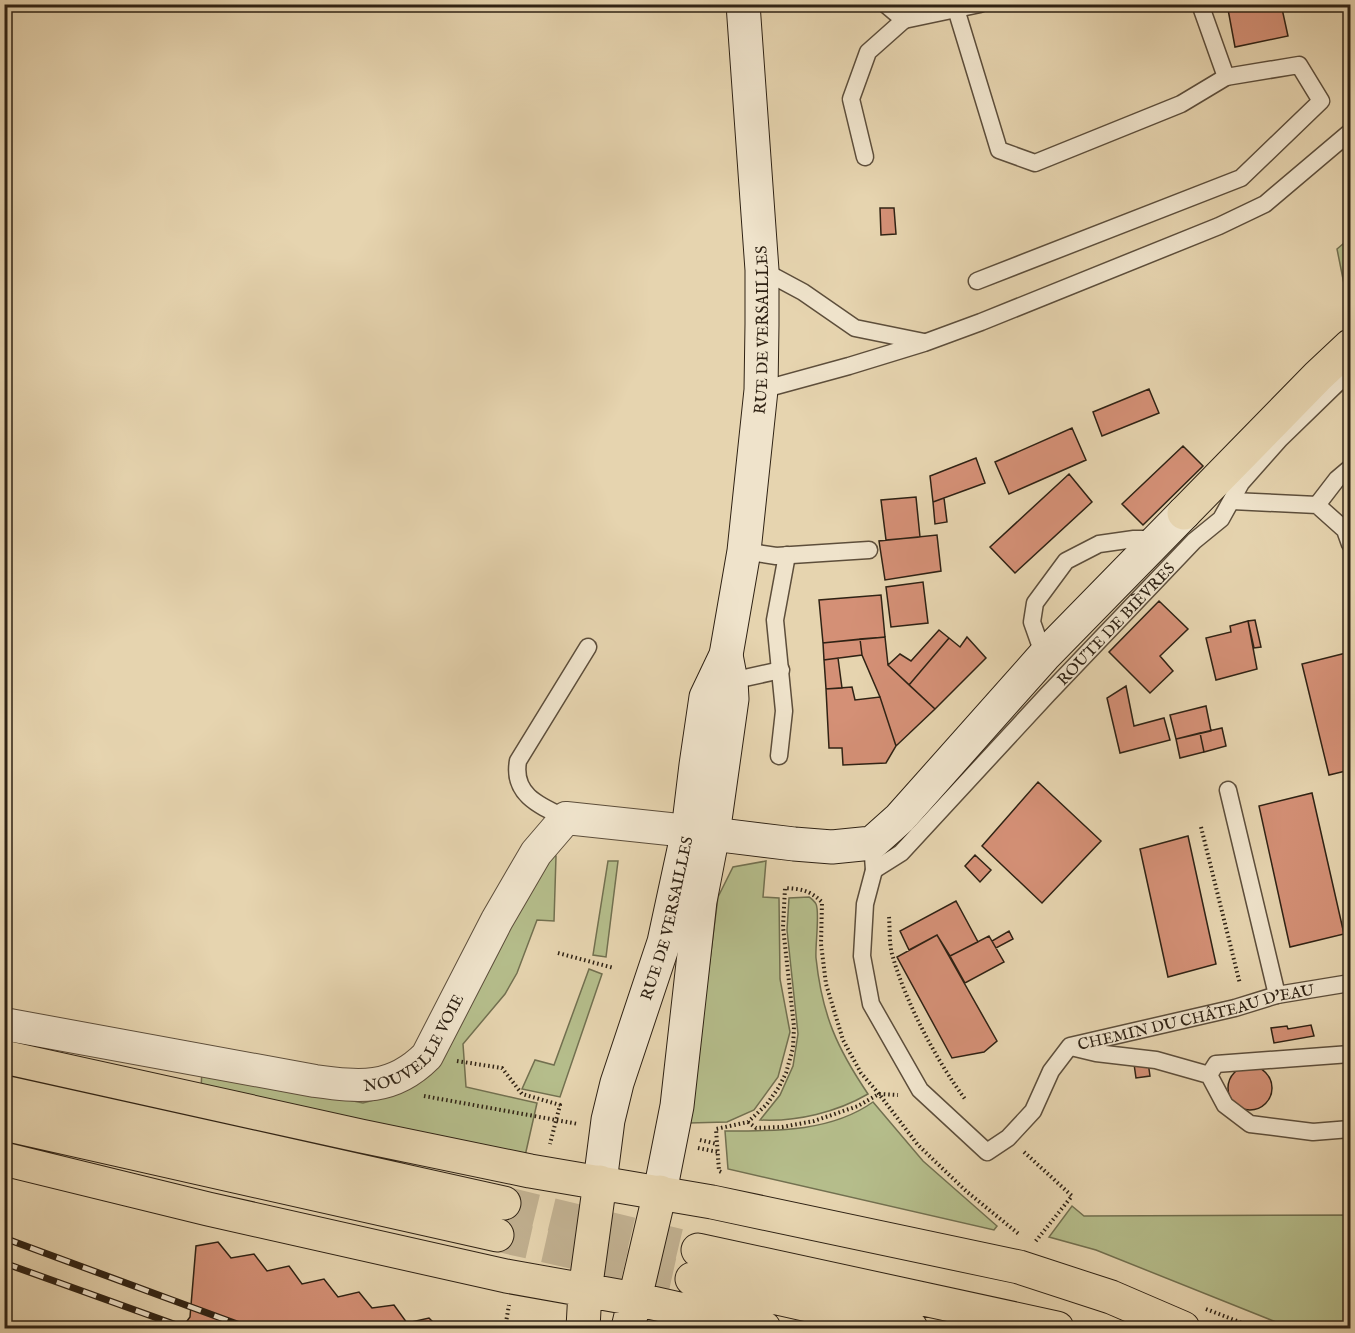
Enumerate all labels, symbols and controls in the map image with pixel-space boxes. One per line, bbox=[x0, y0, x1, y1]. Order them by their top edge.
street label: RUE DE VERSAILLES bbox=[750, 245, 774, 415]
street label: ROUTE DE BIÈVRES bbox=[1054, 559, 1180, 690]
street label: RUE DE VERSAILLES bbox=[637, 835, 699, 1003]
street label: CHEMIN DU CHÂTEAU D'EAU bbox=[1076, 981, 1316, 1056]
street label: NOUVELLE VOIE bbox=[363, 991, 469, 1097]

